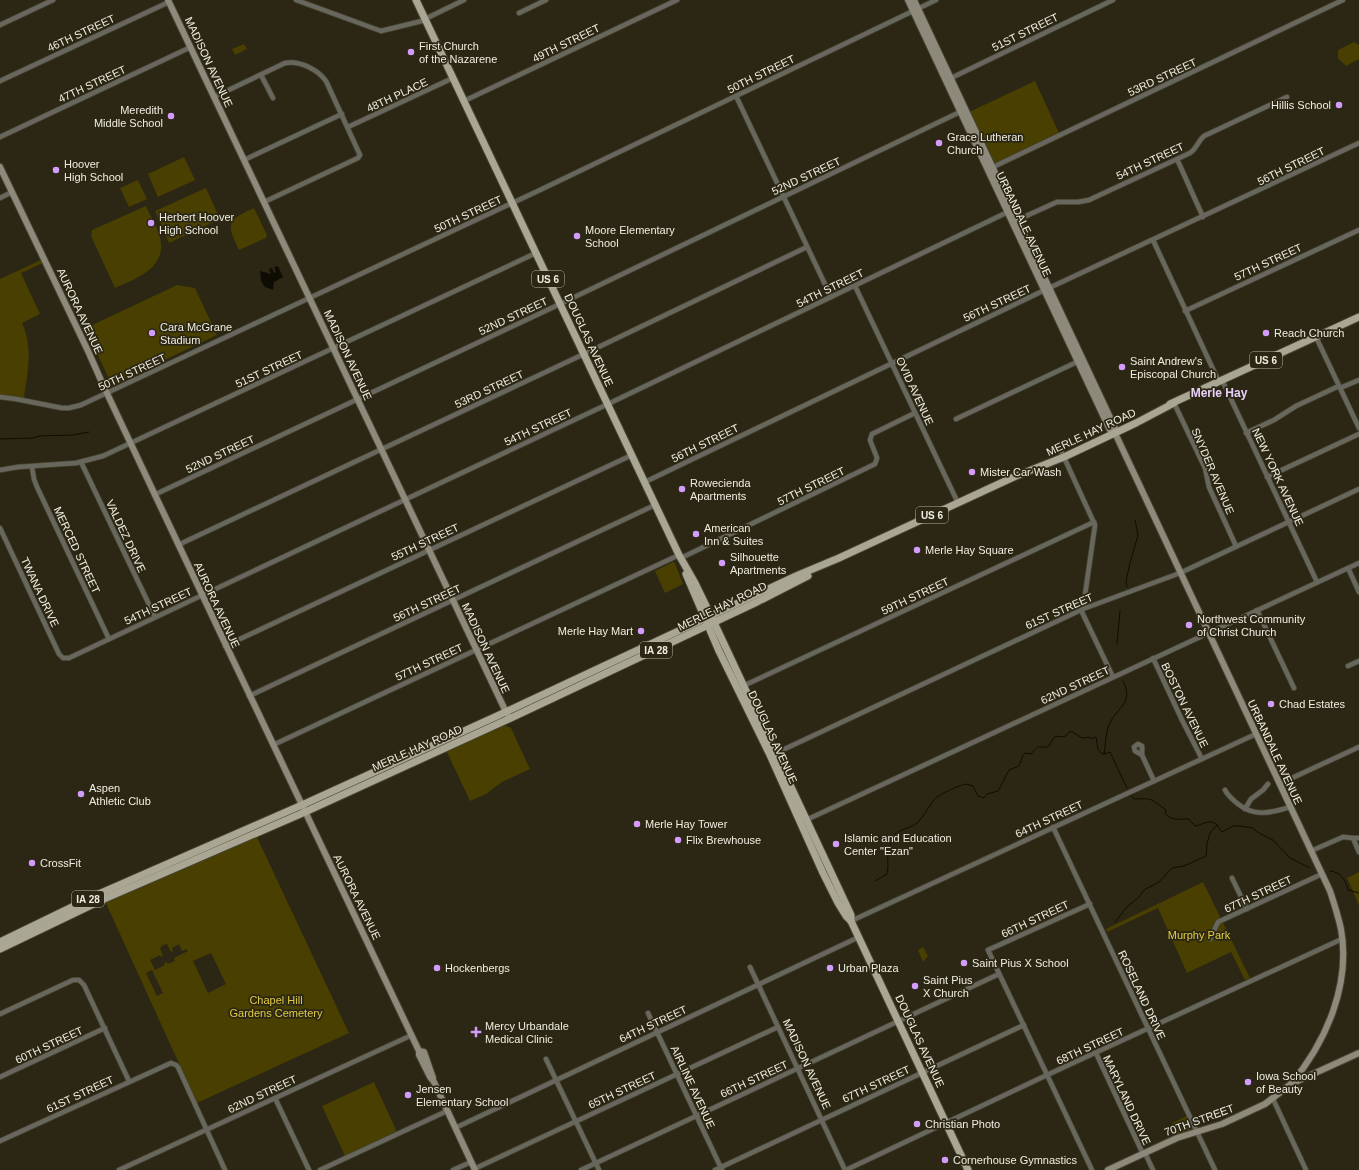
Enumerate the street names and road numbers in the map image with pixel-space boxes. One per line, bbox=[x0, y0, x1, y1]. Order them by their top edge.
street label: 51ST STREET bbox=[990, 11, 1060, 53]
street label: 46TH STREET bbox=[45, 12, 117, 54]
street label: MADISON AVENUE bbox=[183, 15, 235, 109]
street label: 49TH STREET bbox=[530, 21, 602, 64]
street label: 50TH STREET bbox=[725, 52, 797, 95]
street label: 53RD STREET bbox=[1126, 56, 1199, 98]
street label: 47TH STREET bbox=[56, 63, 128, 105]
street label: 48TH PLACE bbox=[365, 76, 429, 114]
street label: 54TH STREET bbox=[1114, 140, 1186, 182]
street label: 56TH STREET bbox=[1255, 144, 1327, 187]
street label: 52ND STREET bbox=[770, 155, 843, 197]
street label: URBANDALE AVENUE bbox=[994, 170, 1054, 278]
street label: 50TH STREET bbox=[432, 193, 504, 235]
street label: 57TH STREET bbox=[1232, 241, 1304, 283]
street label: AURORA AVENUE bbox=[55, 266, 105, 356]
street label: 54TH STREET bbox=[794, 266, 866, 309]
road number: US 6 bbox=[532, 271, 564, 287]
street label: 56TH STREET bbox=[961, 282, 1033, 324]
street label: DOUGLAS AVENUE bbox=[562, 292, 616, 388]
street label: 52ND STREET bbox=[477, 295, 550, 337]
street label: MADISON AVENUE bbox=[322, 308, 374, 402]
street label: 51ST STREET bbox=[234, 348, 305, 390]
street label: 50TH STREET bbox=[96, 351, 168, 393]
road number: US 6 bbox=[1250, 352, 1282, 368]
street label: OVID AVENUE bbox=[894, 355, 936, 427]
street label: 53RD STREET bbox=[453, 368, 526, 410]
street label: 54TH STREET bbox=[502, 406, 574, 448]
street label: MERLE HAY ROAD bbox=[1044, 406, 1138, 458]
street label: 56TH STREET bbox=[669, 421, 741, 464]
street label: SNYDER AVENUE bbox=[1189, 426, 1237, 516]
street label: NEW YORK AVENUE bbox=[1250, 426, 1306, 528]
street label: 52ND STREET bbox=[184, 433, 257, 475]
street label: 57TH STREET bbox=[775, 464, 847, 507]
street label: VALDEZ DRIVE bbox=[104, 498, 148, 574]
street label: MERCED STREET bbox=[52, 505, 102, 595]
road number: US 6 bbox=[916, 507, 948, 523]
street label: 55TH STREET bbox=[389, 521, 461, 563]
street label: TWANA DRIVE bbox=[19, 555, 61, 629]
street label: AURORA AVENUE bbox=[192, 560, 242, 650]
street label: 59TH STREET bbox=[879, 575, 951, 617]
street label: MERLE HAY ROAD bbox=[676, 579, 768, 633]
street label: 56TH STREET bbox=[391, 582, 463, 624]
street label: 54TH STREET bbox=[122, 585, 194, 627]
street label: 61ST STREET bbox=[1023, 591, 1095, 631]
street label: MADISON AVENUE bbox=[460, 601, 512, 695]
street label: 57TH STREET bbox=[393, 641, 465, 683]
road number: IA 28 bbox=[640, 642, 672, 658]
street label: BOSTON AVENUE bbox=[1159, 661, 1211, 749]
street label: 62ND STREET bbox=[1039, 664, 1112, 706]
street label: DOUGLAS AVENUE bbox=[746, 689, 800, 785]
street label: URBANDALE AVENUE bbox=[1245, 698, 1305, 806]
street label: MERLE HAY ROAD bbox=[370, 723, 464, 773]
street label: 64TH STREET bbox=[1013, 798, 1085, 840]
street label: AURORA AVENUE bbox=[331, 852, 383, 942]
street label: 67TH STREET bbox=[1222, 873, 1294, 915]
road number: IA 28 bbox=[72, 891, 104, 907]
street label: 66TH STREET bbox=[999, 898, 1071, 940]
street label: ROSELAND DRIVE bbox=[1116, 948, 1168, 1042]
street label: DOUGLAS AVENUE bbox=[893, 993, 947, 1089]
street label: 64TH STREET bbox=[617, 1003, 689, 1045]
street label: MADISON AVENUE bbox=[781, 1017, 833, 1111]
street label: 60TH STREET bbox=[13, 1024, 85, 1066]
street label: 68TH STREET bbox=[1054, 1025, 1126, 1067]
street label: AIRLINE AVENUE bbox=[669, 1044, 717, 1130]
street label: MARYLAND DRIVE bbox=[1101, 1053, 1153, 1147]
street label: 66TH STREET bbox=[718, 1058, 790, 1100]
street label: 67TH STREET bbox=[840, 1063, 912, 1105]
street label: 65TH STREET bbox=[586, 1069, 658, 1111]
street label: 61ST STREET bbox=[45, 1073, 116, 1115]
street label: 62ND STREET bbox=[226, 1073, 299, 1115]
street label: 70TH STREET bbox=[1162, 1102, 1236, 1138]

